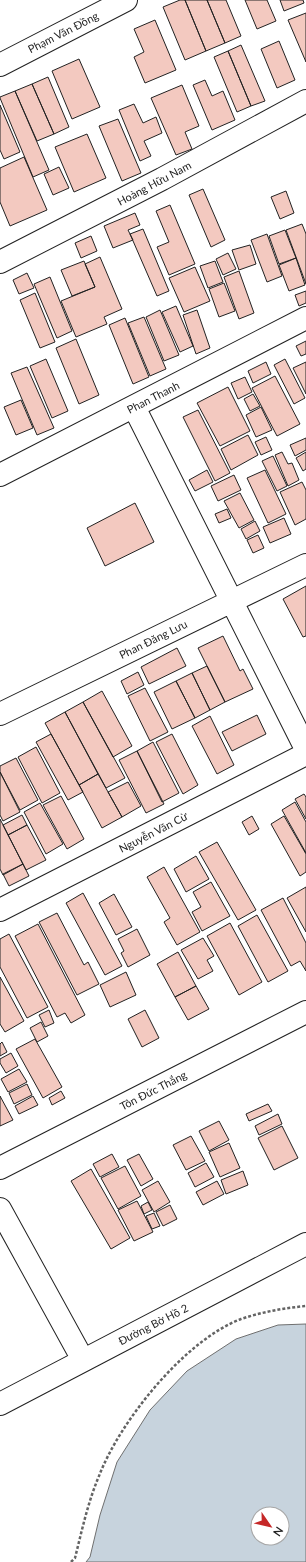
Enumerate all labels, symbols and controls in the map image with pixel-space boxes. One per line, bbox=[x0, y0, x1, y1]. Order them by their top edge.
street label: Phạm Văn Đồng bbox=[26, 9, 101, 55]
street label: Hoàng Hữu Nam bbox=[115, 158, 193, 208]
street label: Phan Thanh bbox=[125, 378, 181, 416]
street label: Phan Đăng Lưu bbox=[117, 617, 189, 661]
street label: Nguyễn Văn Cừ bbox=[116, 809, 190, 855]
street label: Tôn Đức Thắng bbox=[117, 1067, 189, 1112]
street label: Đường Bờ Hồ 2 bbox=[116, 1301, 190, 1347]
north arrow bbox=[250, 1506, 290, 1546]
text: N bbox=[271, 1525, 286, 1539]

